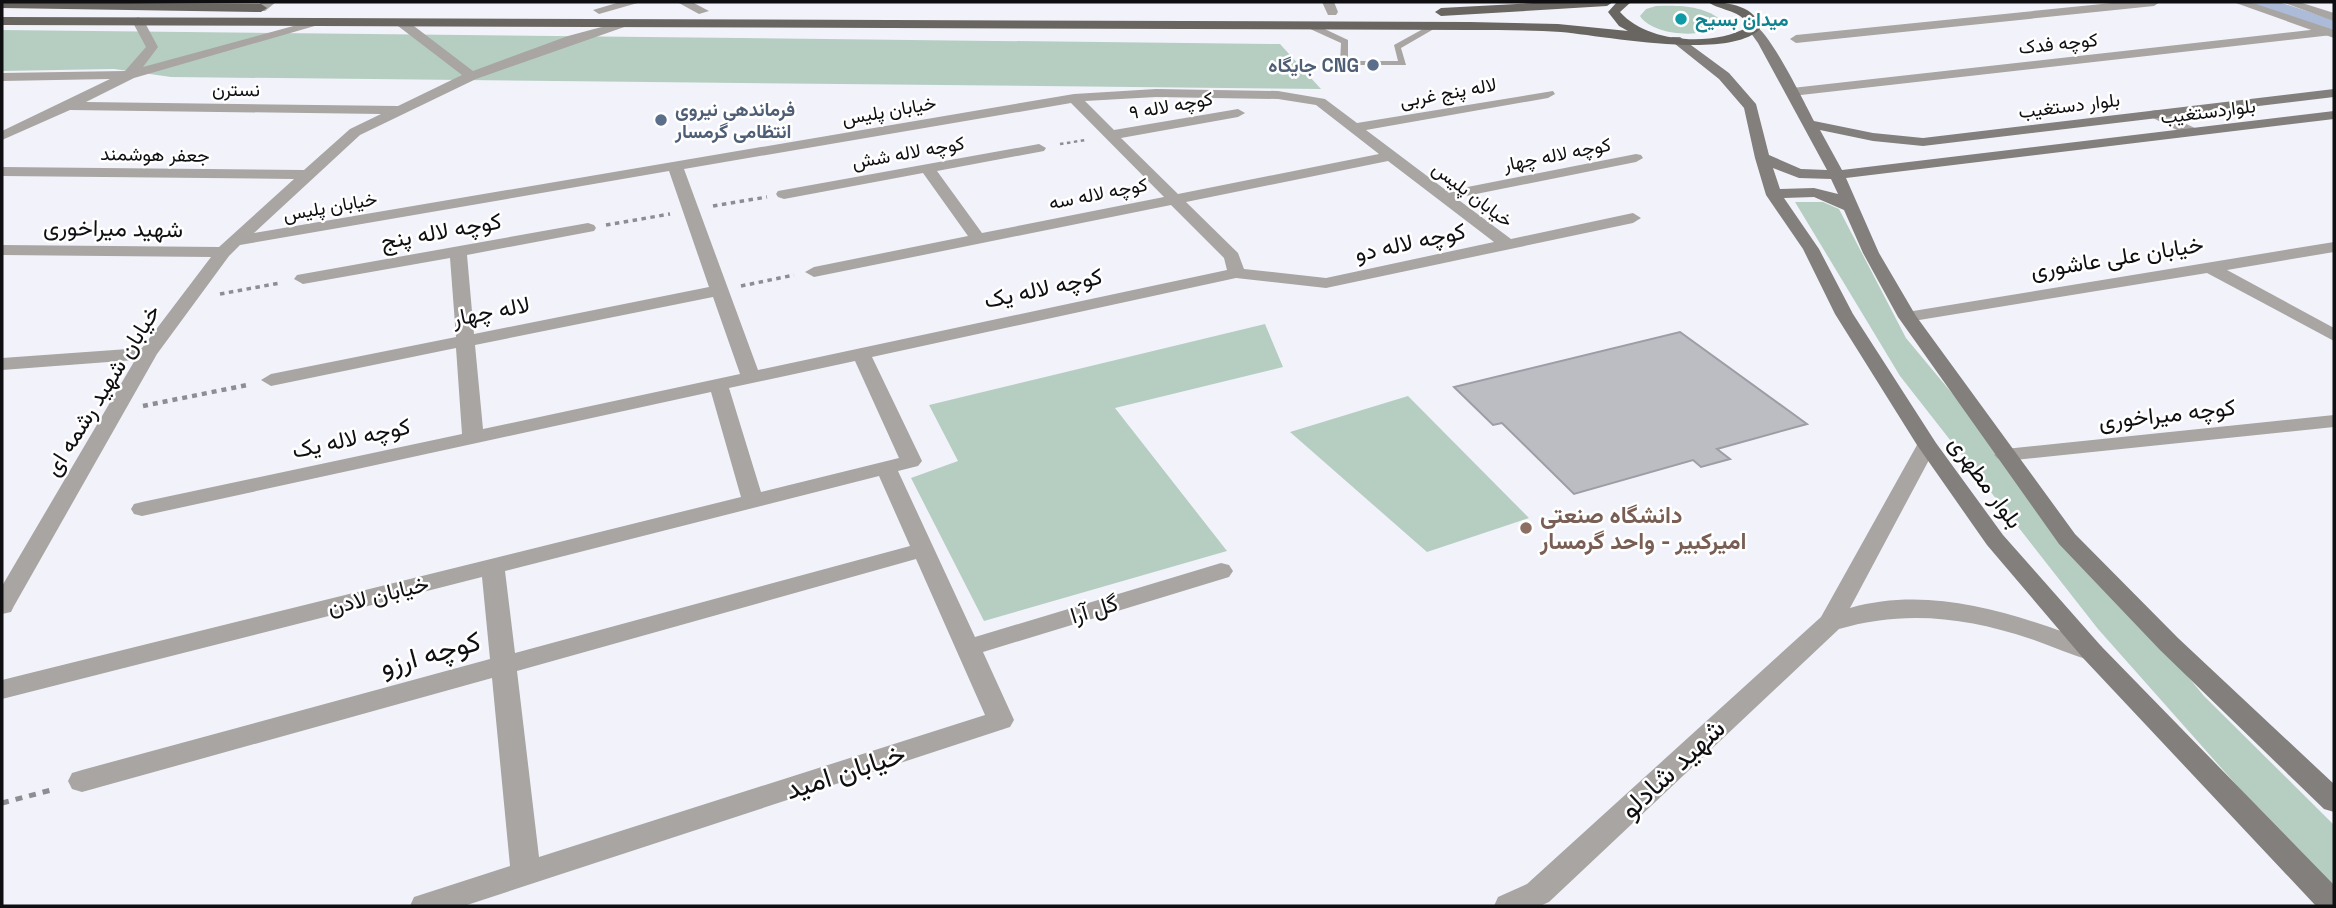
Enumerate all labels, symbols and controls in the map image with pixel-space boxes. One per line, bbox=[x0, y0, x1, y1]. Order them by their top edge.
place label: میدان بسیح bbox=[1695, 7, 1789, 33]
marker: میدان بسیح bbox=[1673, 11, 1689, 27]
street label: کوچه فدک bbox=[2017, 27, 2099, 61]
place label: جایگاه CNG bbox=[1268, 53, 1359, 78]
marker: جایگاه CNG bbox=[1365, 57, 1381, 73]
street label: لاله پنج غربی bbox=[1398, 72, 1499, 114]
street label: نسترن bbox=[212, 77, 260, 102]
street label: کوچه لاله ۹ bbox=[1127, 86, 1215, 126]
street label: بلوار دستغیب bbox=[2017, 87, 2121, 124]
street label: خیابان پلیس bbox=[840, 90, 938, 132]
street label: بلواردستغیب bbox=[2159, 93, 2257, 130]
place label: فرماندهی نیروی انتظامی گرمسار bbox=[674, 97, 795, 144]
marker: فرماندهی نیروی انتظامی گرمسار bbox=[653, 112, 669, 128]
street label: کوچه لاله شش bbox=[850, 130, 966, 176]
street label: کوچه لاله چهار bbox=[1500, 132, 1613, 178]
street label: جعفر هوشمند bbox=[100, 141, 210, 168]
street label: خیابان پلیس bbox=[1427, 156, 1518, 234]
street label: کوچه لاله سه bbox=[1047, 172, 1150, 216]
street label: خیابان پلیس bbox=[281, 186, 379, 228]
street label: کوچه لاله پنج bbox=[378, 206, 504, 257]
street label: شهید میراخوری bbox=[43, 212, 183, 244]
street label: کوچه لاله دو bbox=[1352, 216, 1468, 269]
street label: خیابان علی عاشوری bbox=[2028, 229, 2206, 285]
street label: کوچه لاله یک bbox=[981, 261, 1105, 316]
street label: لاله چهار bbox=[449, 289, 532, 334]
street label: خیابان شهید رشمه ای bbox=[37, 299, 167, 481]
street label: کوچه میراخوری bbox=[2097, 392, 2237, 437]
street label: کوچه لاله یک bbox=[289, 411, 413, 466]
street label: بلوار مطهری bbox=[1942, 430, 2030, 534]
place label: دانشگاه صنعتی امیرکبیر - واحد گرمسار bbox=[1539, 500, 1747, 556]
marker: دانشگاه صنعتی امیرکبیر - واحد گرمسار bbox=[1518, 520, 1534, 536]
street label: خیابان لادن bbox=[324, 568, 432, 622]
street label: گل آرا bbox=[1066, 588, 1122, 630]
street label: کوچه ارزو bbox=[376, 622, 484, 685]
street label: شهید شادلو bbox=[1612, 710, 1732, 826]
street label: خیابان امید bbox=[780, 735, 910, 807]

